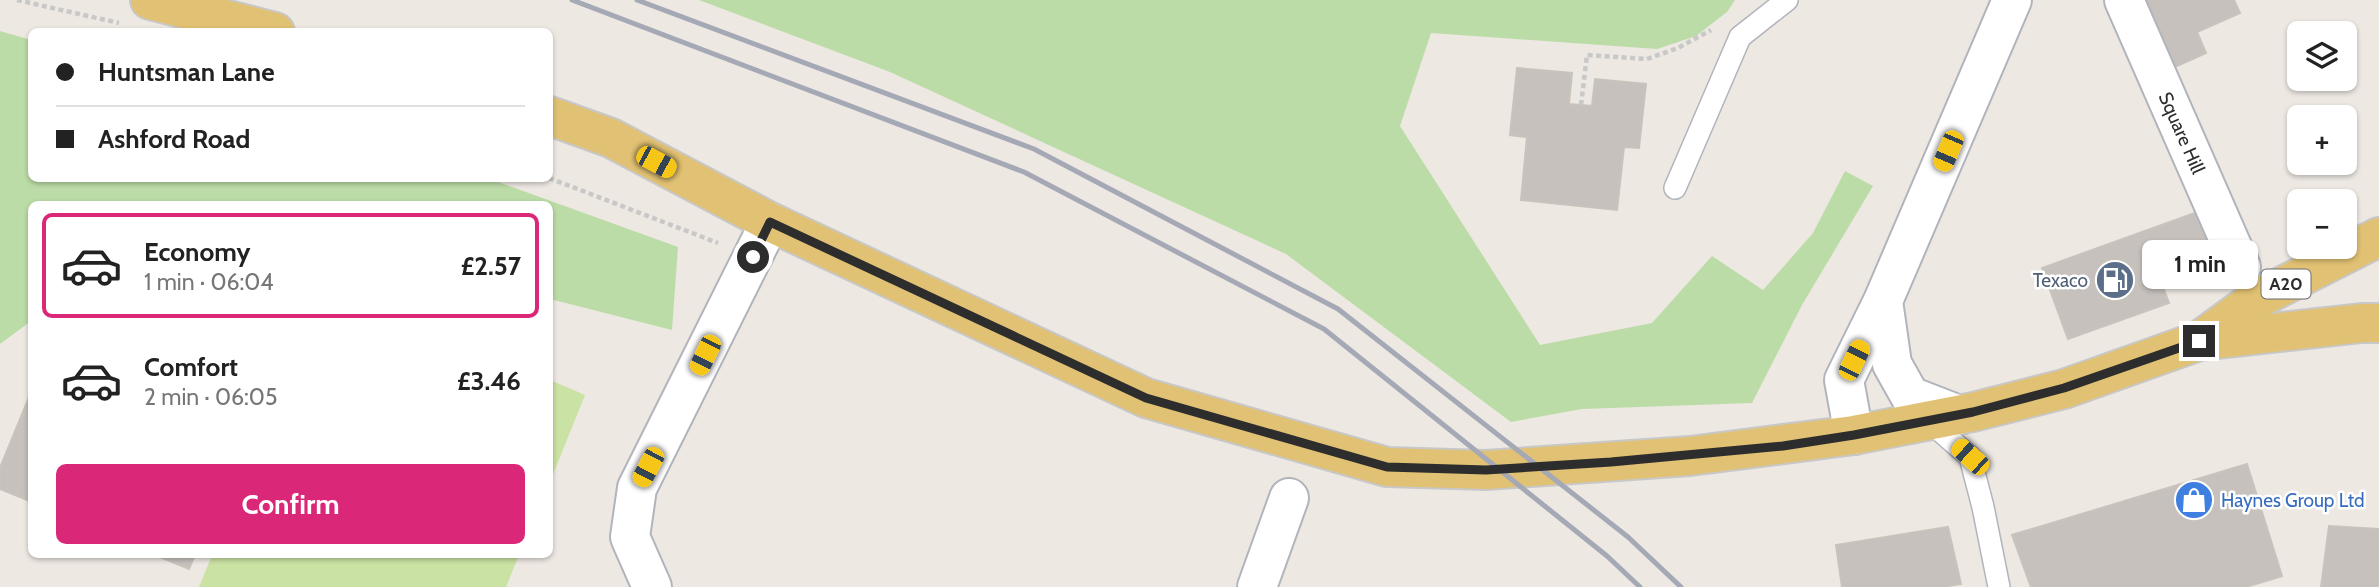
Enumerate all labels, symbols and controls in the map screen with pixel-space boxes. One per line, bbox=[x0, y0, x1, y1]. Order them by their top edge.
map controls bbox=[2287, 21, 2357, 259]
button: layers bbox=[2287, 21, 2357, 91]
text: Huntsman Lane bbox=[98, 56, 275, 88]
street label: Square Hill bbox=[2154, 89, 2210, 178]
button: + bbox=[2287, 105, 2357, 175]
text: Ashford Road bbox=[98, 123, 250, 155]
car bbox=[1931, 128, 1966, 174]
car bbox=[633, 143, 680, 181]
button: − bbox=[2287, 189, 2357, 259]
icon: car bbox=[60, 234, 123, 297]
text: Economy bbox=[144, 236, 250, 268]
callout: 1 min bbox=[2141, 240, 2257, 288]
route start bbox=[737, 241, 769, 273]
text: £2.57 bbox=[461, 250, 521, 282]
text: 1 min bbox=[2174, 250, 2226, 278]
fuel station icon: Texaco bbox=[2094, 259, 2136, 301]
text: 1 min · 06:04 bbox=[144, 268, 274, 296]
place label: Texaco bbox=[2033, 269, 2088, 292]
road number: A20 bbox=[2262, 270, 2310, 298]
route end bbox=[2183, 325, 2215, 357]
car bbox=[687, 332, 724, 378]
car bbox=[1836, 337, 1873, 383]
icon: car bbox=[60, 349, 123, 412]
text: Comfort bbox=[144, 351, 238, 383]
text: £3.46 bbox=[457, 365, 521, 397]
text: 2 min · 06:05 bbox=[144, 383, 277, 411]
car bbox=[1948, 435, 1993, 479]
car bbox=[629, 444, 668, 490]
button: Confirm bbox=[56, 464, 525, 544]
shop icon: Haynes Group Ltd bbox=[2173, 479, 2215, 521]
place label: Haynes Group Ltd bbox=[2221, 489, 2365, 512]

